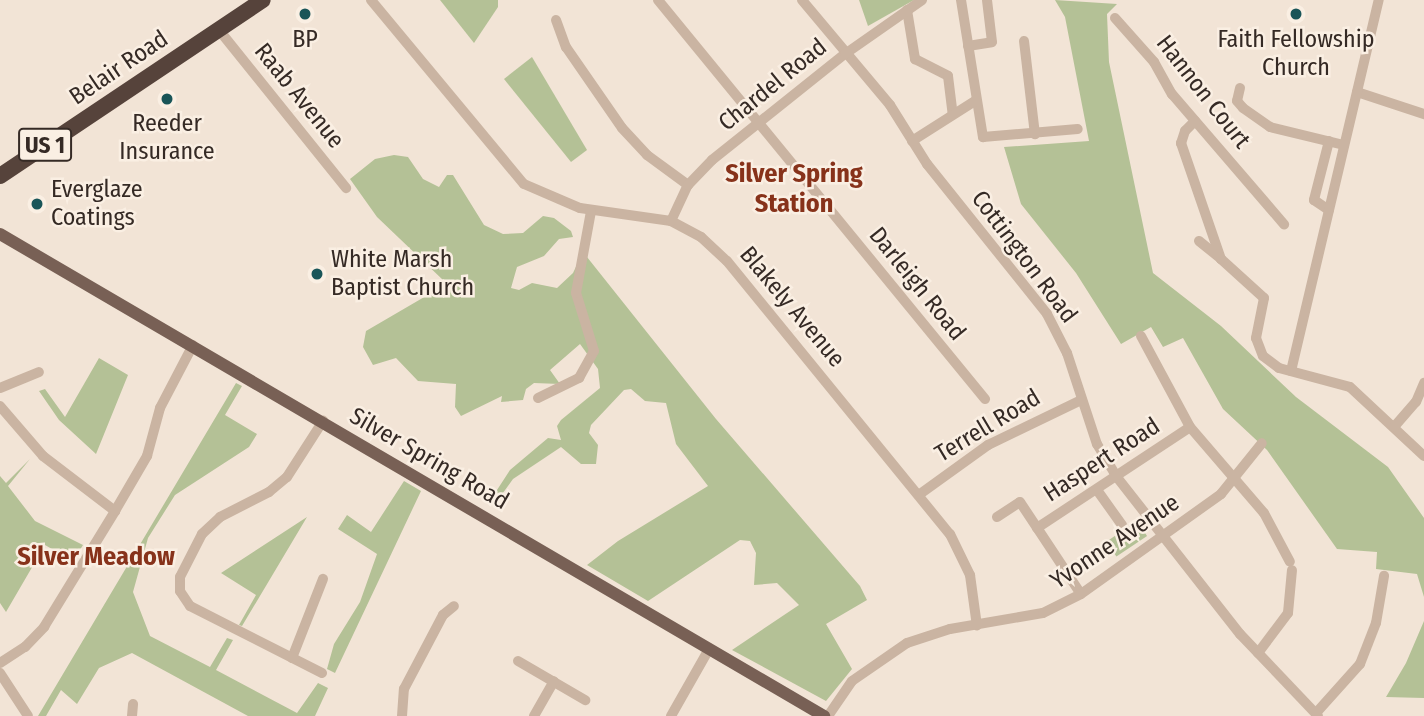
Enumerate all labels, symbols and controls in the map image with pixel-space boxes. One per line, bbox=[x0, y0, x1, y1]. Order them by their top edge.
marker: BP bbox=[297, 6, 313, 22]
marker: Faith Fellowship Church bbox=[1288, 6, 1304, 22]
street label: Belair Road bbox=[64, 25, 174, 111]
place label: BP bbox=[292, 26, 318, 54]
place label: Faith Fellowship Church bbox=[1217, 26, 1375, 82]
street label: Hannon Court bbox=[1150, 30, 1256, 154]
street label: Chardel Road bbox=[713, 33, 833, 137]
street label: Raab Avenue bbox=[248, 38, 350, 154]
marker: Reeder Insurance bbox=[159, 91, 175, 107]
place label: Reeder Insurance bbox=[119, 110, 215, 166]
road number: US 1 bbox=[17, 126, 73, 164]
district label: Silver Spring Station bbox=[725, 158, 863, 220]
place label: Everglaze Coatings bbox=[51, 176, 143, 232]
street label: Cottington Road bbox=[965, 185, 1083, 329]
marker: Everglaze Coatings bbox=[29, 196, 45, 212]
street label: Darleigh Road bbox=[863, 222, 971, 346]
street label: Blakely Avenue bbox=[733, 241, 851, 373]
place label: White Marsh Baptist Church bbox=[331, 246, 474, 302]
marker: White Marsh Baptist Church bbox=[309, 266, 325, 282]
street label: Terrell Road bbox=[930, 383, 1046, 469]
street label: Silver Spring Road bbox=[344, 402, 514, 516]
street label: Haspert Road bbox=[1039, 412, 1165, 508]
street label: Yvonne Avenue bbox=[1045, 488, 1185, 596]
district label: Silver Meadow bbox=[17, 541, 175, 573]

